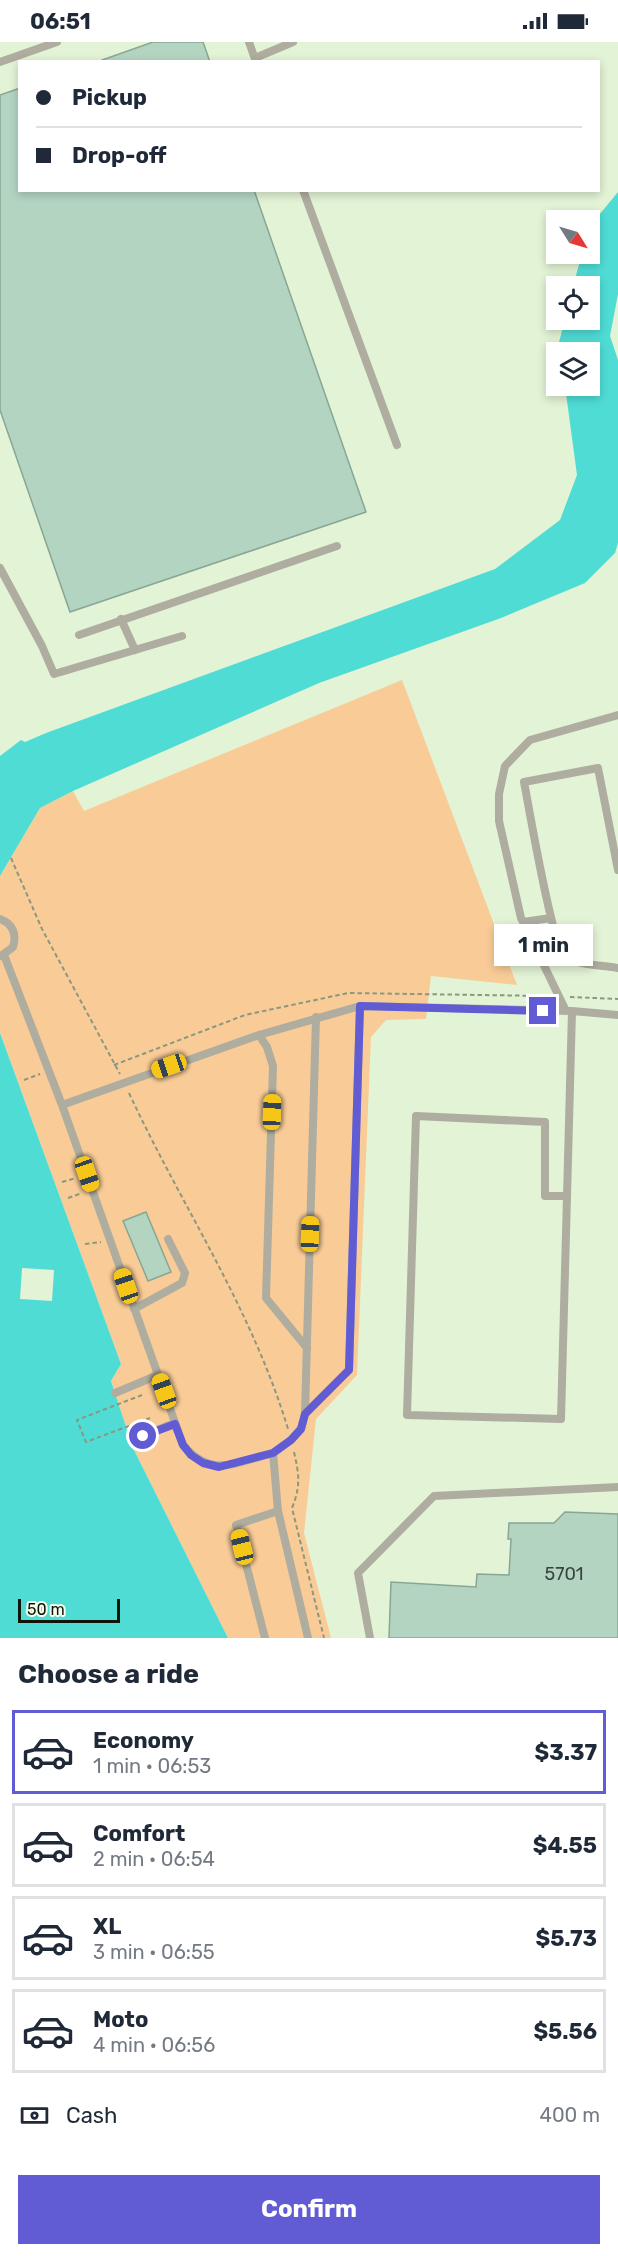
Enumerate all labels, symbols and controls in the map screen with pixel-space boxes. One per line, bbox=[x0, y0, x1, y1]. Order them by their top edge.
text: 06:51 bbox=[30, 8, 91, 35]
text: Pickup bbox=[72, 84, 147, 111]
text: Drop-off bbox=[72, 142, 167, 169]
north arrow bbox=[546, 210, 600, 264]
map controls bbox=[546, 210, 600, 396]
button: locate bbox=[546, 276, 600, 330]
button: layers bbox=[546, 342, 600, 396]
callout: 1 min bbox=[494, 924, 592, 966]
text: 1 min bbox=[518, 933, 569, 957]
route end bbox=[529, 997, 556, 1024]
car bbox=[149, 1052, 189, 1080]
car bbox=[262, 1094, 282, 1130]
car bbox=[73, 1154, 101, 1194]
car bbox=[300, 1216, 320, 1252]
car bbox=[112, 1266, 140, 1306]
car bbox=[149, 1371, 179, 1411]
route start bbox=[129, 1422, 156, 1449]
car bbox=[229, 1527, 255, 1567]
house number: 5701 bbox=[544, 1563, 584, 1585]
scale bar bbox=[18, 1596, 120, 1624]
text: 50 m bbox=[27, 1600, 65, 1619]
text: Choose a ride bbox=[18, 1658, 199, 1690]
icon: car bbox=[21, 1725, 75, 1779]
text: Economy bbox=[93, 1727, 194, 1754]
text: $3.37 bbox=[534, 1739, 597, 1766]
text: 1 min · 06:53 bbox=[93, 1754, 211, 1778]
icon: car bbox=[21, 1818, 75, 1872]
text: Comfort bbox=[93, 1820, 185, 1847]
text: $4.55 bbox=[533, 1832, 597, 1859]
text: 2 min · 06:54 bbox=[93, 1847, 215, 1871]
icon: car bbox=[21, 1911, 75, 1965]
text: XL bbox=[93, 1913, 121, 1940]
text: $5.73 bbox=[536, 1925, 597, 1952]
text: 3 min · 06:55 bbox=[93, 1940, 215, 1964]
icon: car bbox=[21, 2004, 75, 2058]
text: Moto bbox=[93, 2006, 148, 2033]
text: $5.56 bbox=[533, 2018, 597, 2045]
text: 4 min · 06:56 bbox=[93, 2033, 215, 2057]
icon: cash bbox=[18, 2099, 51, 2132]
text: Cash bbox=[66, 2102, 117, 2129]
text: 400 m bbox=[540, 2103, 600, 2127]
button: Confirm bbox=[18, 2175, 600, 2244]

